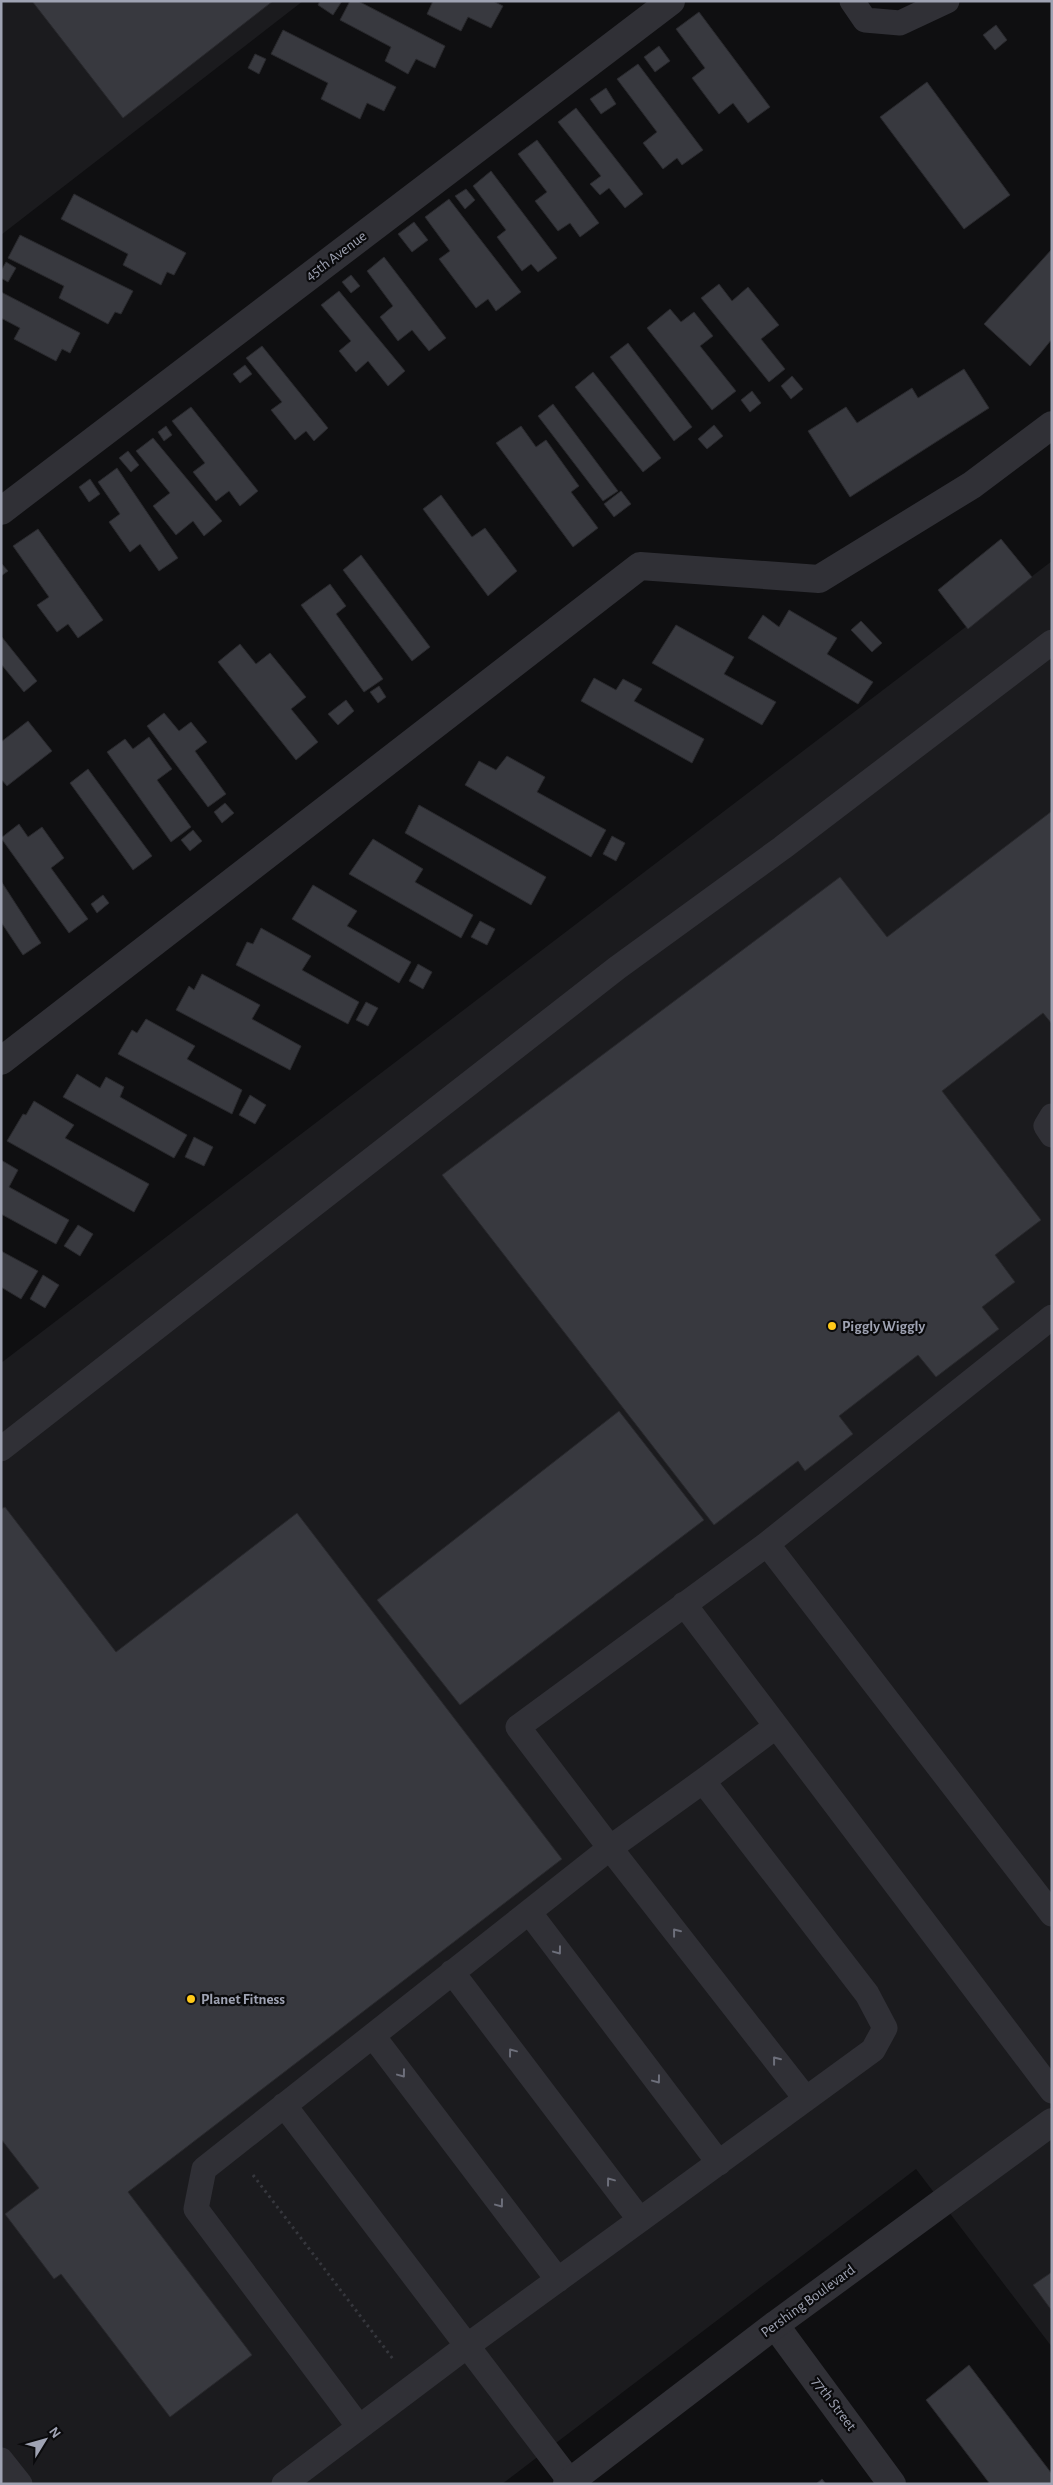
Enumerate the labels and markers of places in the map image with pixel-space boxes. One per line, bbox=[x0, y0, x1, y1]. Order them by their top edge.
place label: Piggly Wiggly bbox=[842, 1319, 926, 1334]
marker: Piggly Wiggly bbox=[826, 1320, 838, 1332]
place label: Planet Fitness bbox=[201, 1992, 285, 2007]
marker: Planet Fitness bbox=[185, 1993, 197, 2005]

